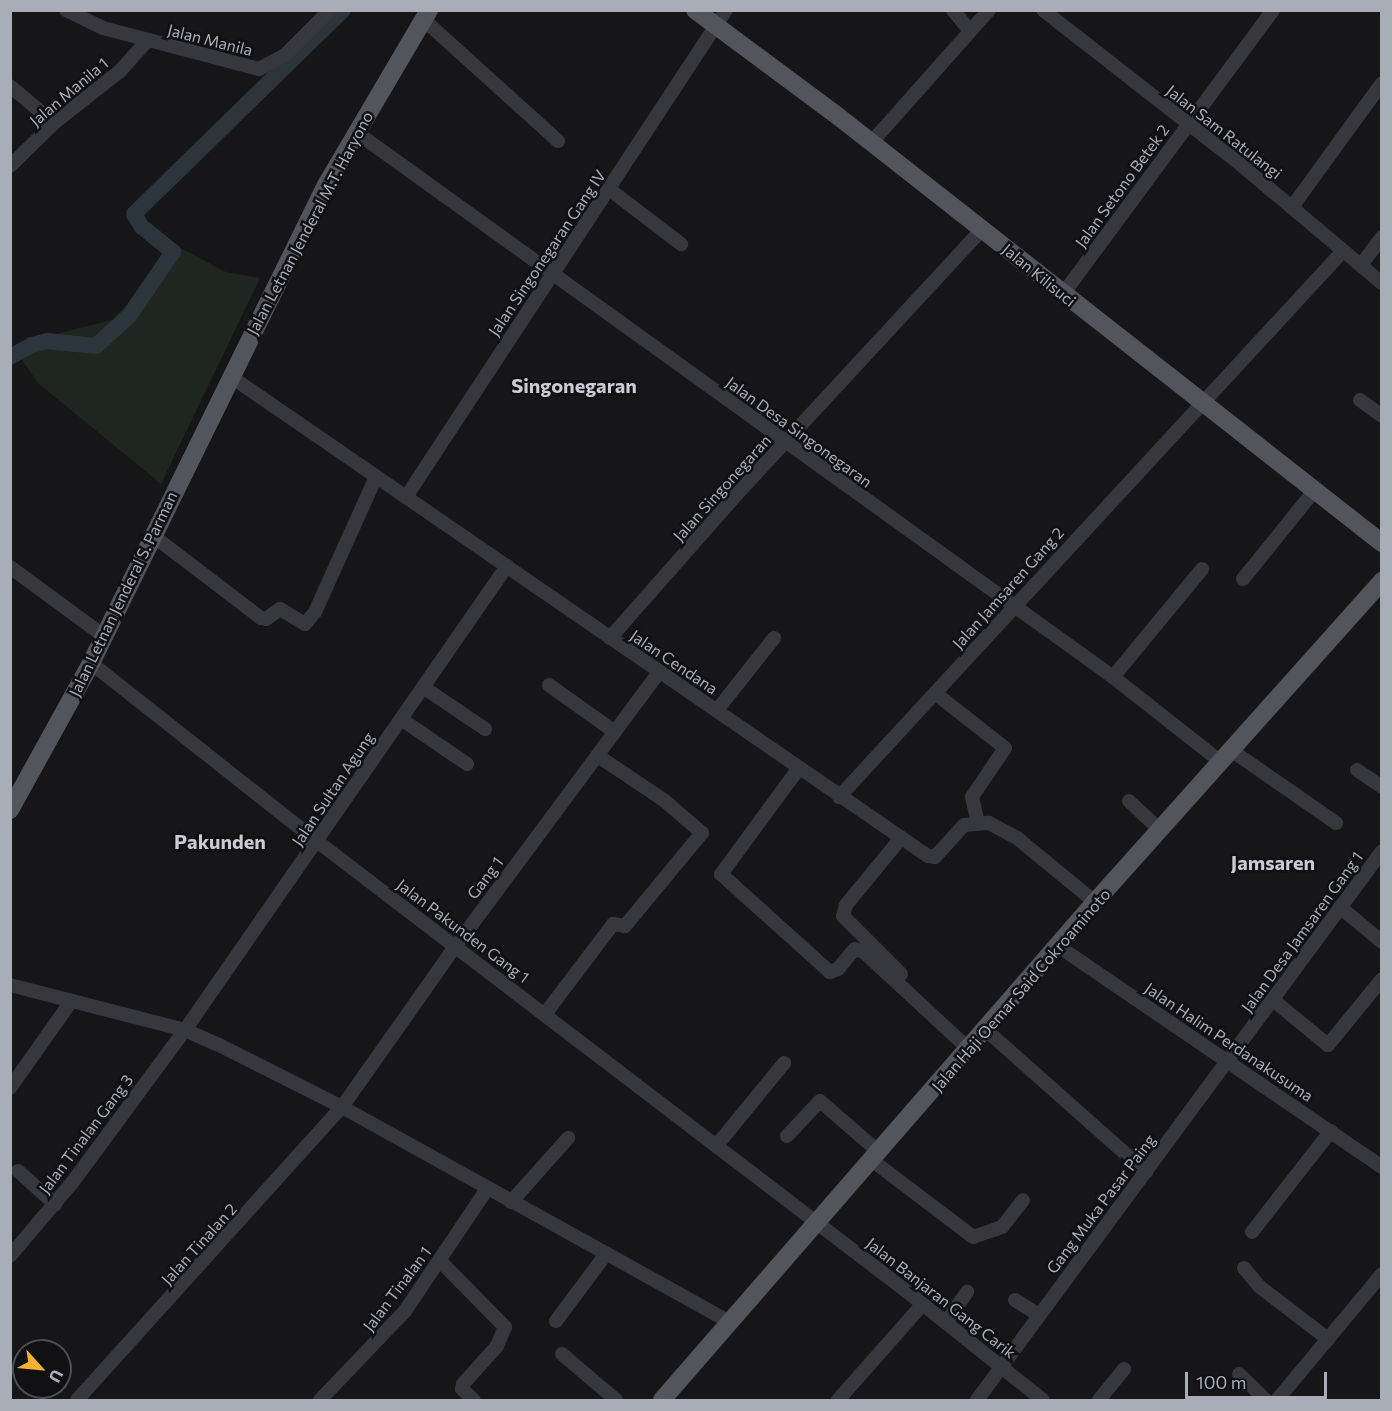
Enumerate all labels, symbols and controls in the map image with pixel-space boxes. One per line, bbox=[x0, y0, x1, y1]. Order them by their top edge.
street label: Jalan Manila bbox=[166, 20, 254, 60]
street label: Jalan Manila 1 bbox=[26, 54, 112, 130]
street label: Jalan Sam Ratulangi bbox=[1162, 81, 1286, 183]
street label: Jalan Letnan Jenderal M.T. Haryono bbox=[243, 108, 377, 338]
street label: Jalan Setono Betek 2 bbox=[1071, 121, 1173, 251]
street label: Jalan Singonegaran Gang IV bbox=[484, 166, 610, 340]
street label: Jalan Kilisuci bbox=[998, 240, 1080, 310]
district label: Singonegaran bbox=[511, 373, 637, 397]
street label: Jalan Desa Singonegaran bbox=[722, 373, 876, 491]
street label: Jalan Singonegaran bbox=[669, 431, 775, 545]
street label: Jalan Letnan Jenderal S. Parman bbox=[65, 488, 181, 700]
street label: Jalan Jamsaren Gang 2 bbox=[948, 523, 1068, 653]
street label: Jalan Cendana bbox=[627, 626, 721, 698]
street label: Jalan Sultan Agung bbox=[288, 728, 378, 850]
district label: Pakunden bbox=[174, 829, 266, 853]
street label: Jalan Desa Jamsaren Gang 1 bbox=[1237, 848, 1367, 1016]
district label: Jamsaren bbox=[1231, 850, 1315, 874]
street label: Gang 1 bbox=[463, 853, 507, 903]
street label: Jalan Pakunden Gang 1 bbox=[393, 875, 533, 987]
street label: Jalan Haji Oemar Said Cokroaminoto bbox=[928, 885, 1114, 1095]
street label: Jalan Halim Perdanakusuma bbox=[1141, 978, 1317, 1106]
street label: Jalan Tinalan Gang 3 bbox=[35, 1071, 137, 1197]
street label: Gang Muka Pasar Paing bbox=[1042, 1131, 1160, 1277]
street label: Jalan Tinalan 2 bbox=[157, 1199, 241, 1289]
street label: Jalan Banjaran Gang Carik bbox=[862, 1234, 1020, 1362]
street label: Jalan Tinalan 1 bbox=[359, 1243, 435, 1335]
north arrow bbox=[12, 1339, 72, 1399]
scale bar bbox=[1188, 1360, 1330, 1398]
text: U bbox=[46, 1367, 68, 1386]
text: 100 m bbox=[1196, 1371, 1246, 1393]

